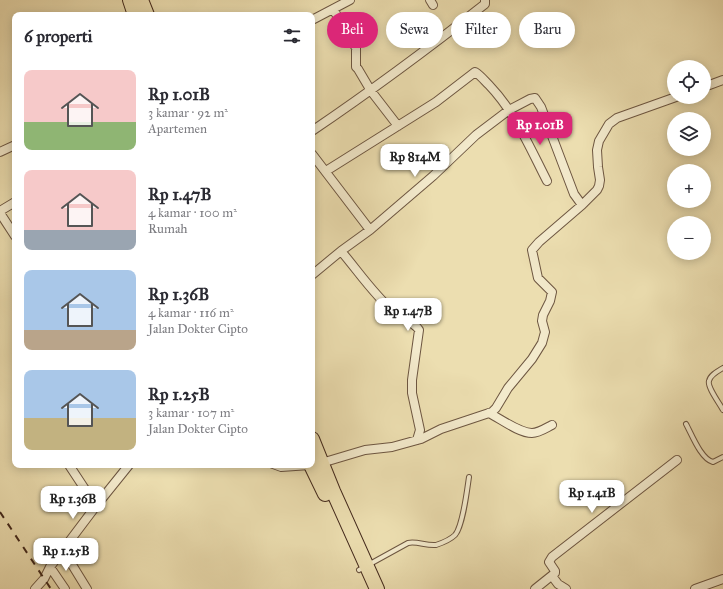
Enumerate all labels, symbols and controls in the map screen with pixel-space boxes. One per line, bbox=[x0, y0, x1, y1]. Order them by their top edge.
chip: Beli bbox=[327, 12, 378, 48]
chip: Sewa bbox=[386, 12, 443, 48]
chip: Filter bbox=[451, 12, 511, 48]
chip: Baru bbox=[519, 12, 575, 48]
icon: filters bbox=[281, 25, 303, 47]
text: 6 properti bbox=[24, 26, 92, 47]
map controls bbox=[667, 60, 711, 260]
button: locate bbox=[667, 60, 711, 104]
text: Rp 1.01B bbox=[148, 84, 210, 105]
icon: home bbox=[56, 86, 104, 134]
text: 3 kamar · 92 m² bbox=[148, 105, 228, 121]
pin: Rp 1.01B bbox=[499, 112, 581, 146]
button: layers bbox=[667, 112, 711, 156]
text: Rp 1.01B bbox=[516, 117, 564, 133]
text: Apartemen bbox=[148, 121, 207, 137]
pin: Rp 814M bbox=[378, 144, 452, 178]
text: Rp 814M bbox=[389, 149, 441, 165]
button: + bbox=[667, 164, 711, 208]
text: Rp 1.47B bbox=[148, 184, 212, 205]
icon: home bbox=[56, 186, 104, 234]
text: 4 kamar · 100 m² bbox=[148, 205, 237, 221]
button: − bbox=[667, 216, 711, 260]
text: Rumah bbox=[148, 221, 188, 237]
text: Rp 1.36B bbox=[148, 284, 209, 305]
icon: home bbox=[56, 286, 104, 334]
pin: Rp 1.47B bbox=[367, 298, 449, 332]
text: Rp 1.47B bbox=[384, 303, 432, 319]
text: 4 kamar · 116 m² bbox=[148, 305, 234, 321]
text: Jalan Dokter Cipto bbox=[148, 321, 248, 337]
text: Rp 1.25B bbox=[148, 384, 210, 405]
icon: home bbox=[56, 386, 104, 434]
text: 3 kamar · 107 m² bbox=[148, 405, 234, 421]
text: Jalan Dokter Cipto bbox=[148, 421, 248, 437]
pin: Rp 1.41B bbox=[551, 480, 633, 514]
text: Rp 1.41B bbox=[568, 485, 616, 501]
pin: Rp 1.36B bbox=[32, 486, 114, 520]
text: Rp 1.36B bbox=[50, 491, 96, 507]
pin: Rp 1.25B bbox=[25, 538, 107, 572]
text: Rp 1.25B bbox=[42, 543, 90, 559]

